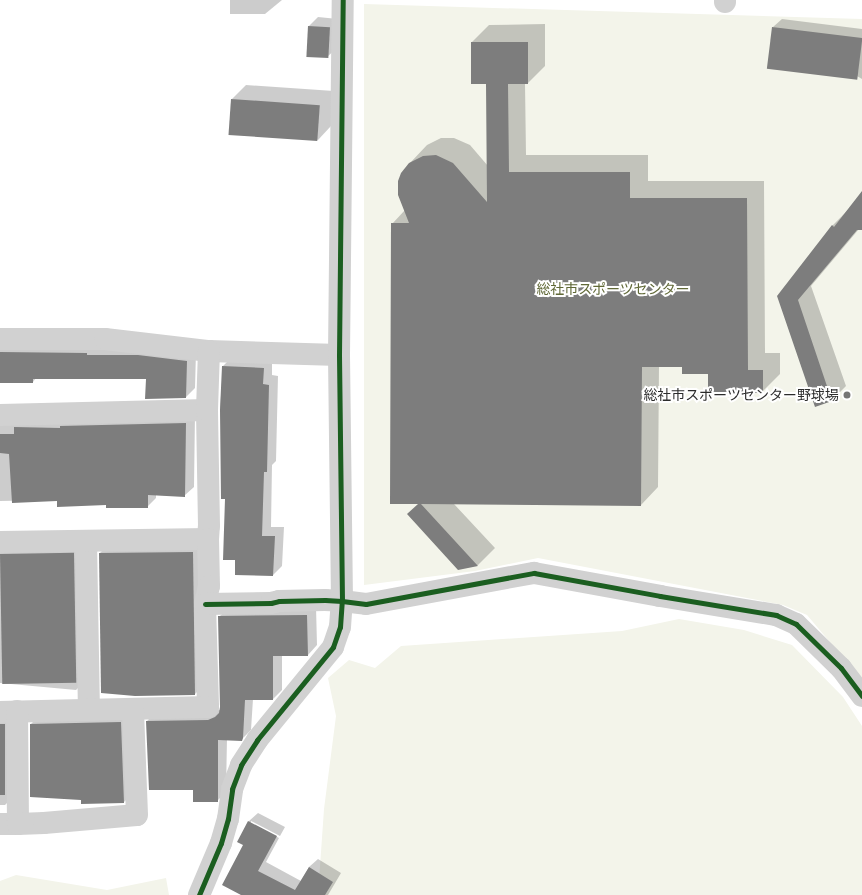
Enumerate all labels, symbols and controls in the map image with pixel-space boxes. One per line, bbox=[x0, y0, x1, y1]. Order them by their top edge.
park label: 総社市スポーツセンター bbox=[536, 281, 690, 297]
place label: 総社市スポーツセンター野球場 bbox=[643, 387, 839, 403]
marker: 総社市スポーツセンター野球場 bbox=[842, 390, 852, 400]

